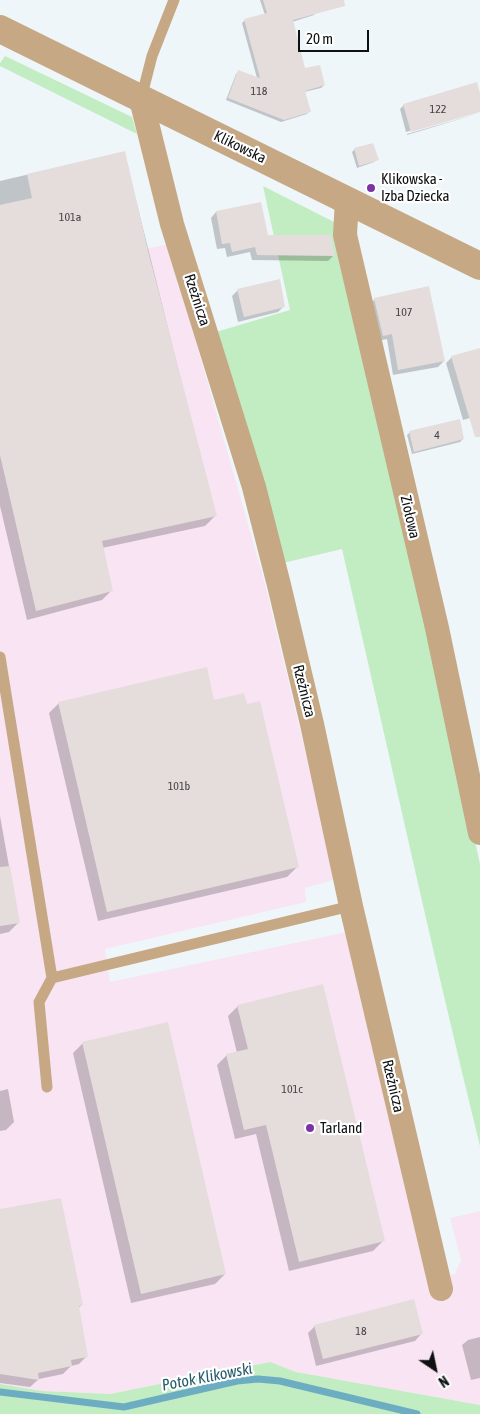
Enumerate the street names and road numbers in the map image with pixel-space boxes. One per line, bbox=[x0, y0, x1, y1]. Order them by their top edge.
street label: Klikowska bbox=[211, 127, 269, 167]
street label: Rzeźnicza bbox=[180, 272, 214, 328]
street label: Ziołowa bbox=[396, 494, 424, 540]
street label: Rzeźnicza bbox=[289, 663, 319, 719]
street label: Rzeźnicza bbox=[378, 1058, 408, 1114]

